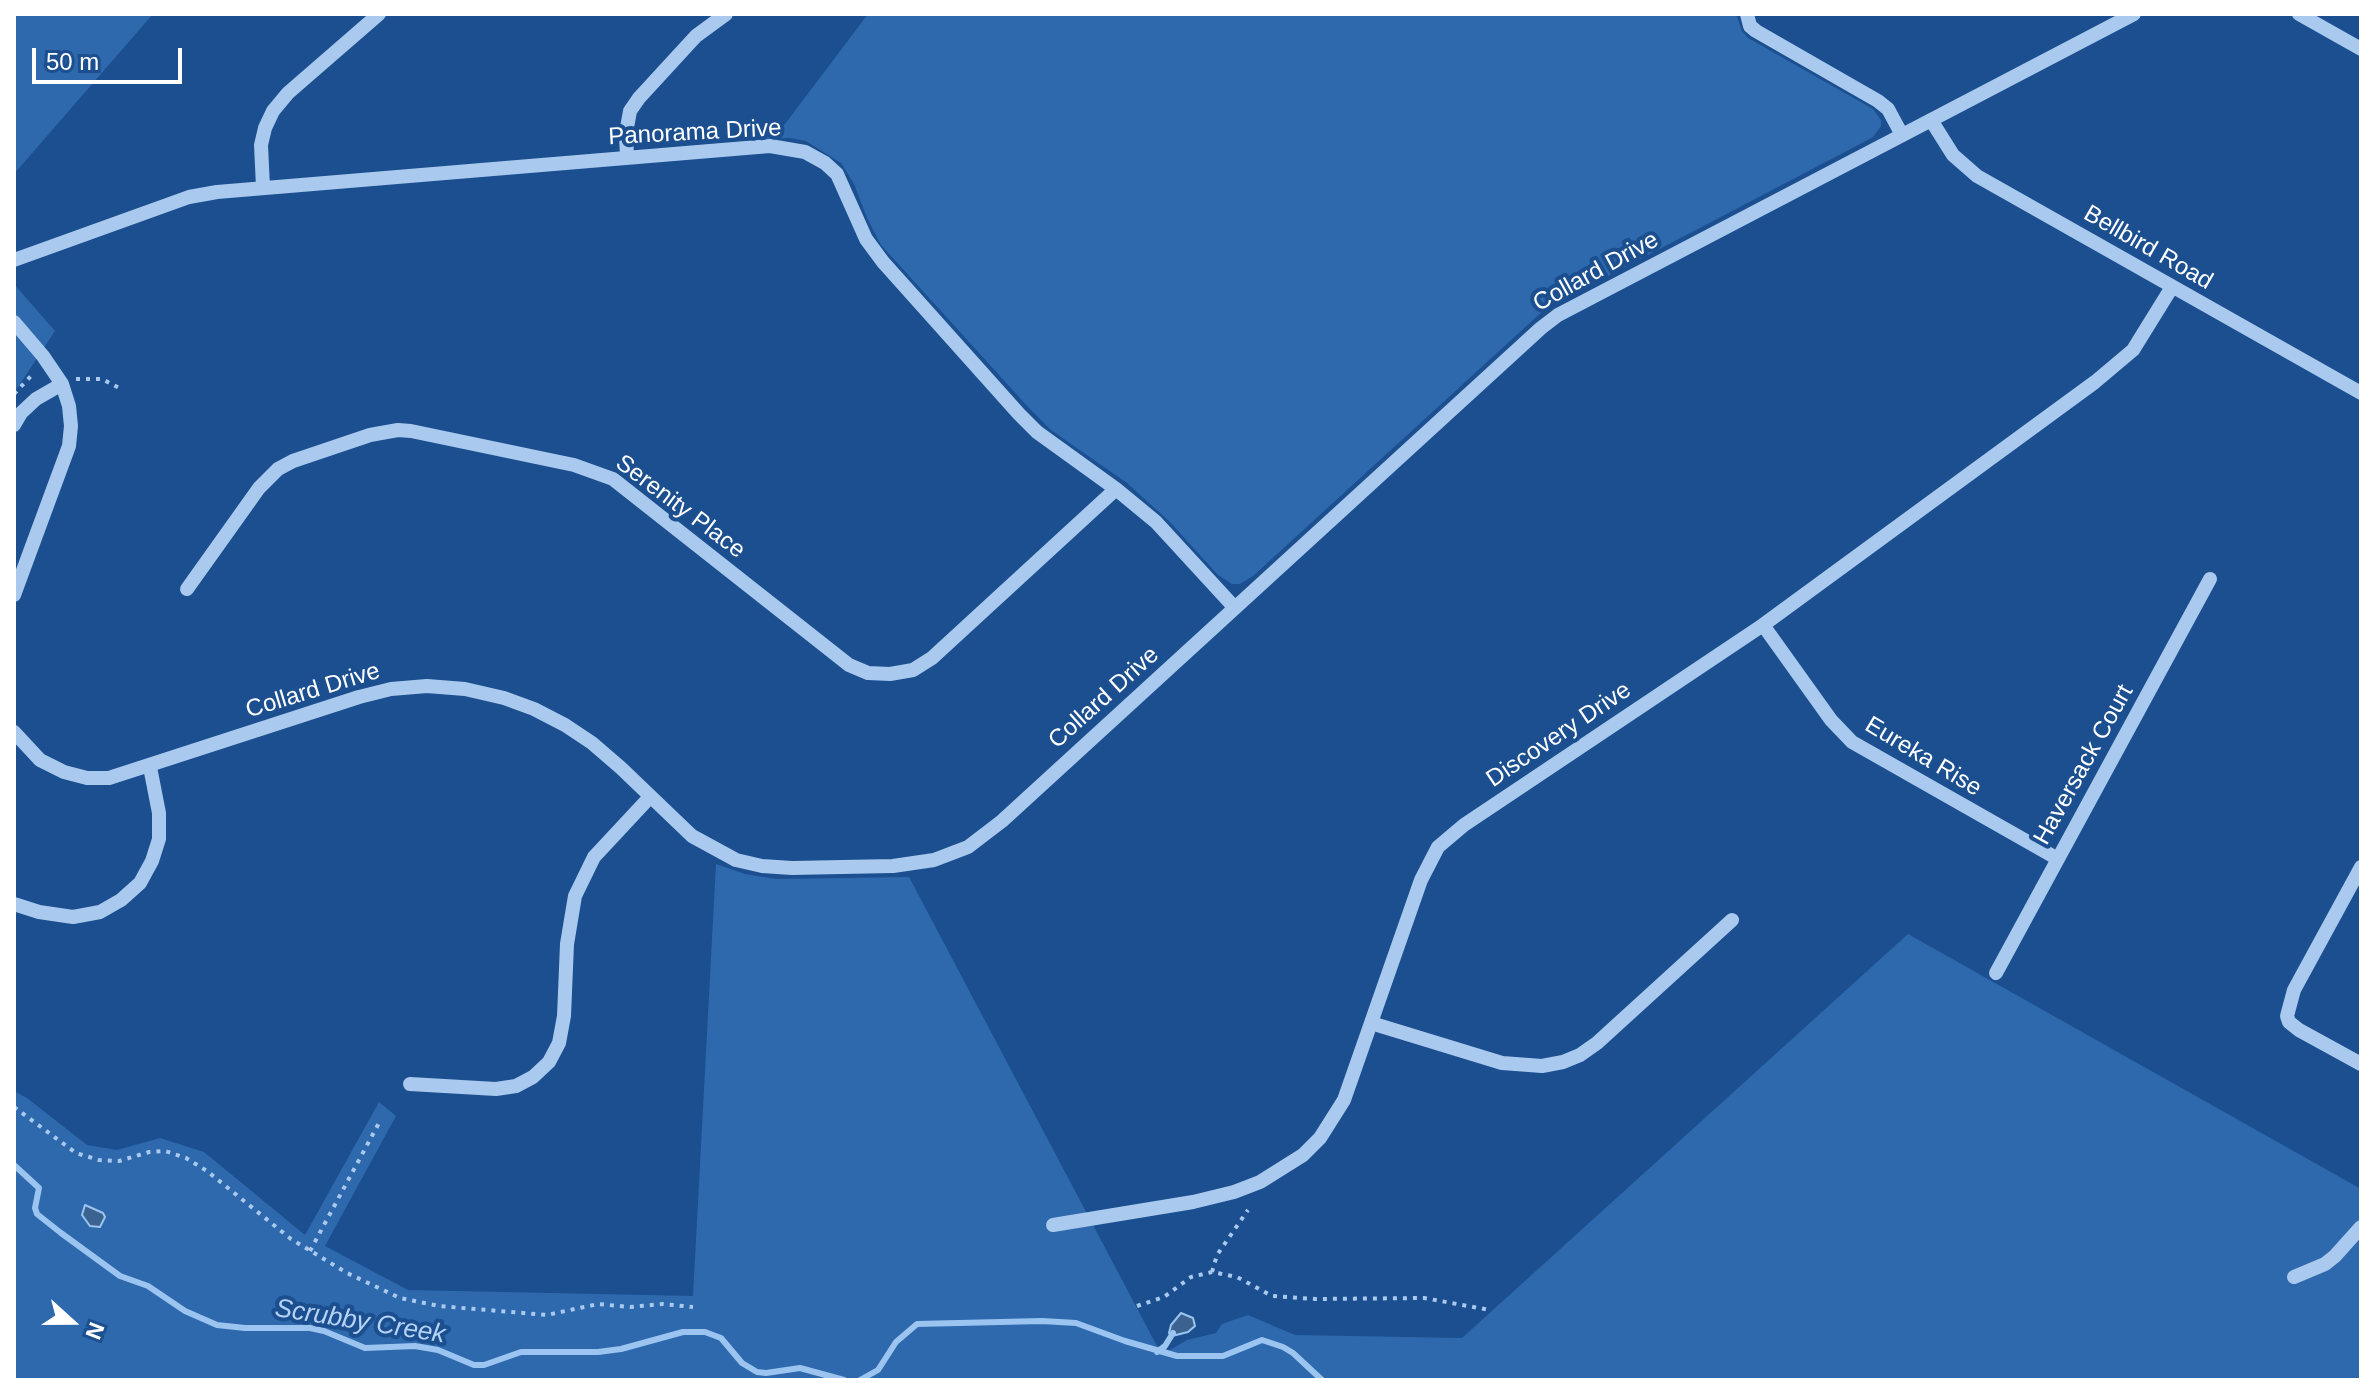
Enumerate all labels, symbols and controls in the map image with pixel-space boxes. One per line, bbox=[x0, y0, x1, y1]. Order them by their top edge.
scale bar bbox=[36, 32, 186, 82]
text: 50 m bbox=[46, 48, 99, 75]
street label: Panorama Drive bbox=[608, 114, 782, 152]
street label: Bellbird Road bbox=[2078, 200, 2218, 296]
street label: Collard Drive bbox=[1528, 226, 1664, 318]
street label: Serenity Place bbox=[610, 449, 750, 565]
street label: Collard Drive bbox=[1043, 641, 1165, 755]
street label: Collard Drive bbox=[242, 657, 384, 725]
street label: Discovery Drive bbox=[1481, 676, 1637, 794]
street label: Haversack Court bbox=[2028, 680, 2140, 850]
street label: Eureka Rise bbox=[1860, 711, 1986, 803]
north arrow bbox=[32, 1282, 112, 1362]
water label: Scrubby Creek bbox=[273, 1293, 447, 1351]
text: N bbox=[80, 1319, 109, 1343]

